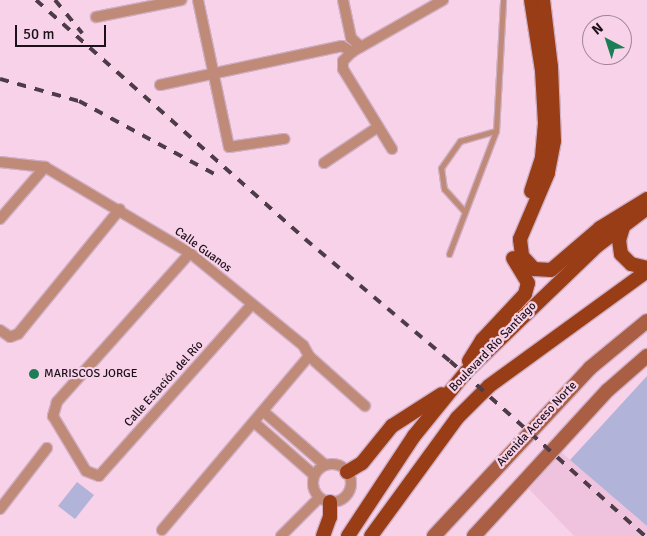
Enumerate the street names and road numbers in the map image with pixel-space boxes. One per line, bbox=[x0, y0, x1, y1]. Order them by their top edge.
street label: Calle Guanos bbox=[172, 224, 234, 276]
street label: Boulevard Río Santiago bbox=[447, 299, 539, 395]
street label: Calle Estación del Río bbox=[122, 338, 206, 430]
street label: Avenida Acceso Norte bbox=[494, 378, 580, 470]

